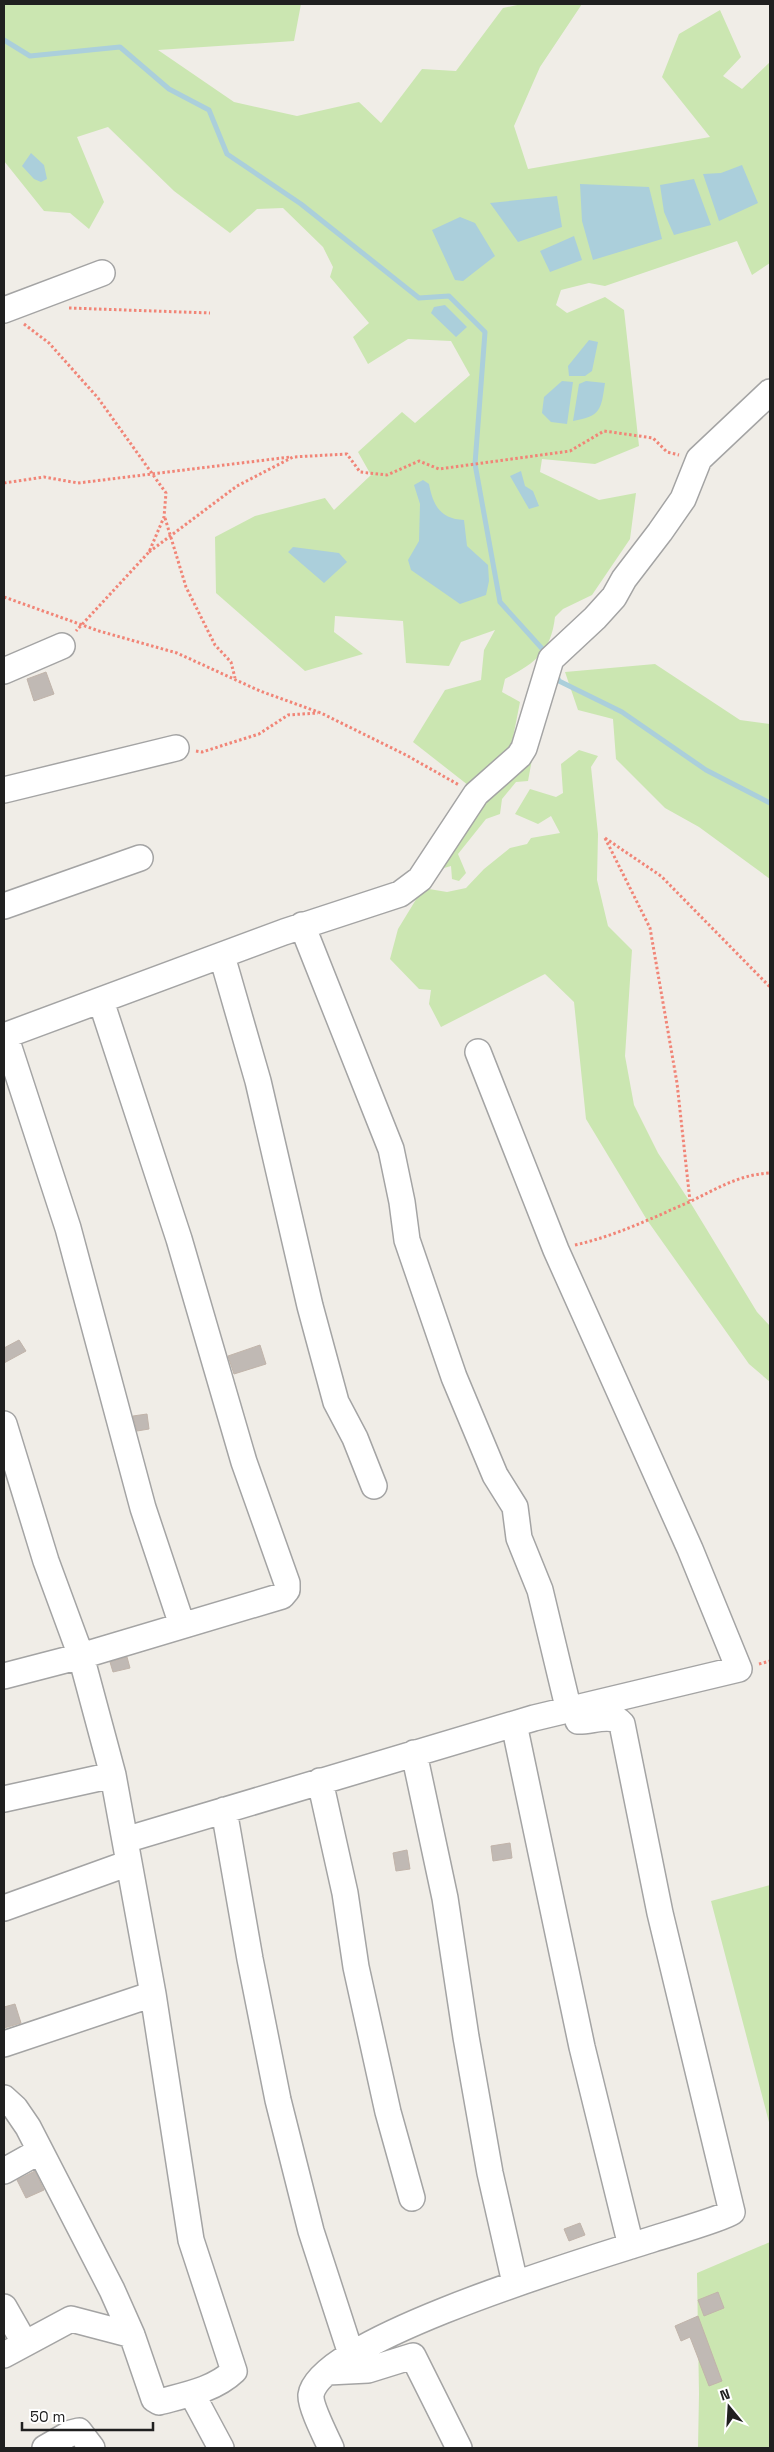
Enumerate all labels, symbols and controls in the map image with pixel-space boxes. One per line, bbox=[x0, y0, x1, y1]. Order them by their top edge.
north arrow bbox=[704, 2382, 754, 2432]
text: N bbox=[718, 2385, 732, 2405]
scale bar bbox=[22, 2400, 154, 2432]
text: 50 m bbox=[30, 2407, 65, 2426]

